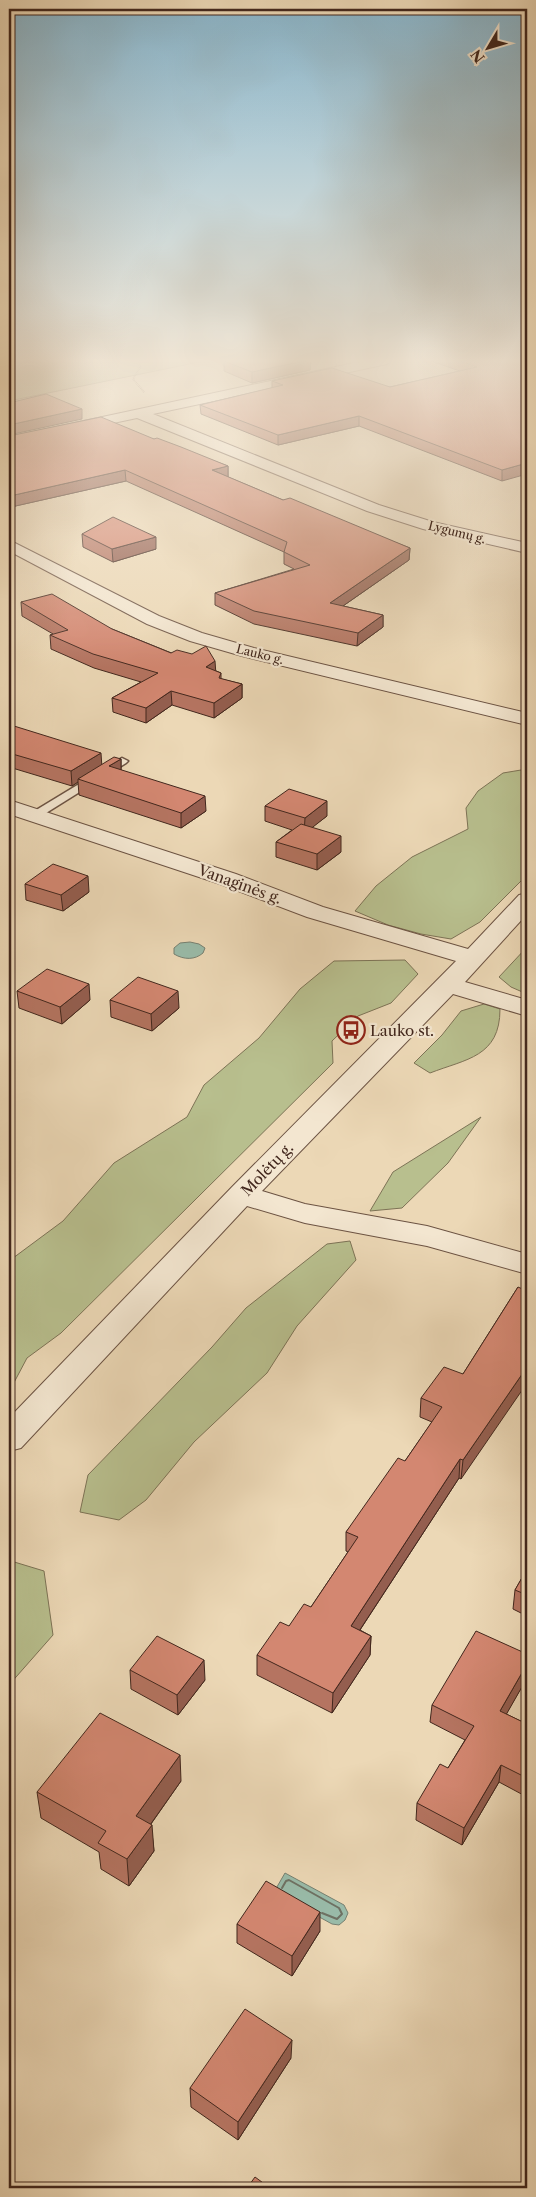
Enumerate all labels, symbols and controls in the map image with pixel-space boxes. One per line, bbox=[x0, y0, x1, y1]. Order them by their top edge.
north arrow bbox=[464, 22, 514, 72]
text: N bbox=[467, 46, 489, 66]
street label: Lygumų g. bbox=[427, 518, 487, 546]
street label: Lauko g. bbox=[235, 641, 285, 667]
street label: Vanaginės g. bbox=[195, 860, 284, 908]
bus stop icon: Lauko st. bbox=[336, 1015, 366, 1045]
place label: Lauko st. bbox=[370, 1021, 434, 1040]
street label: Molėtų g. bbox=[237, 1138, 297, 1200]

